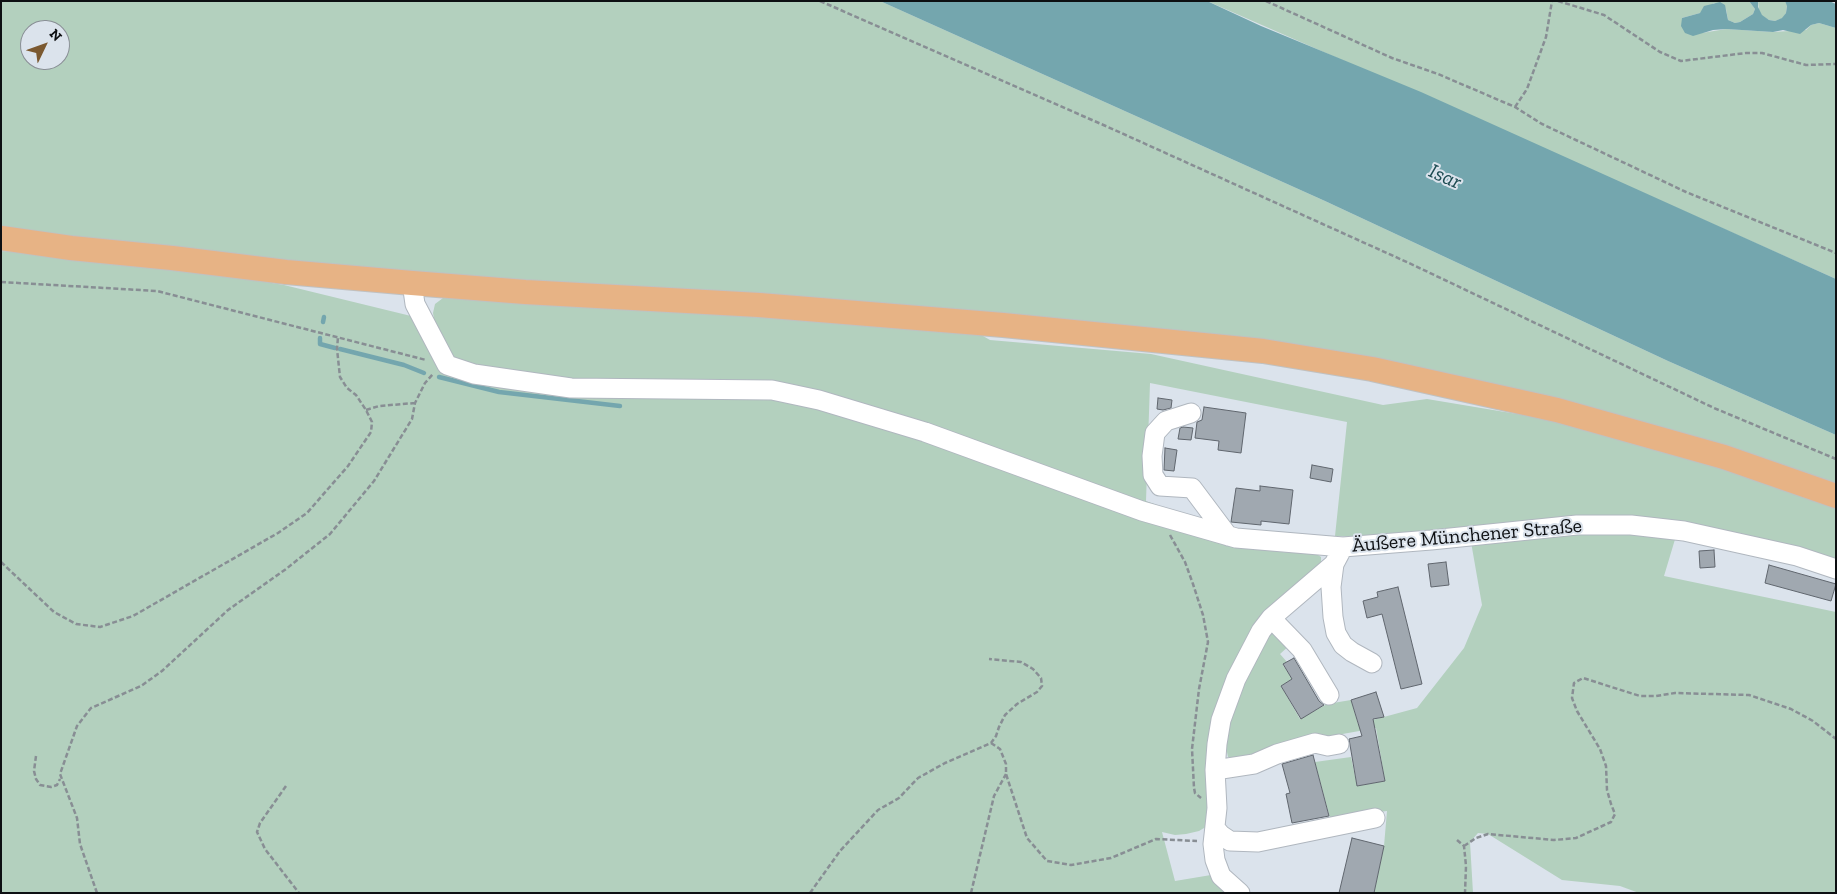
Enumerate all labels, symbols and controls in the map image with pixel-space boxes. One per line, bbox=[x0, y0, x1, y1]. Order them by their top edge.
north arrow bbox=[20, 20, 70, 70]
text: N bbox=[46, 26, 66, 45]
water label: Isar bbox=[1425, 159, 1465, 195]
street label: Äußere Münchener Straße bbox=[1351, 514, 1583, 558]

